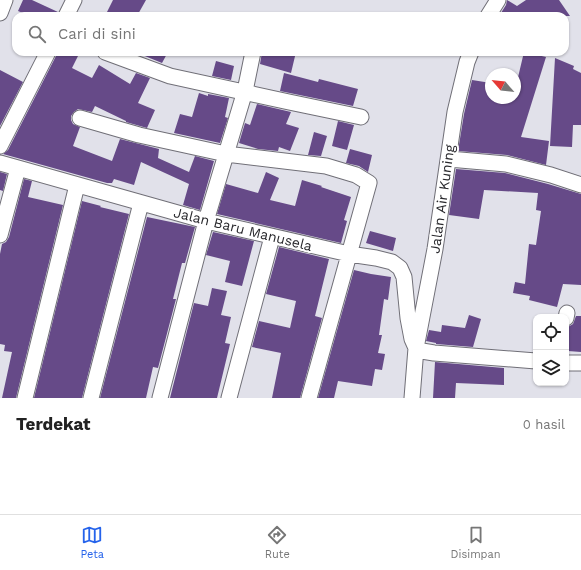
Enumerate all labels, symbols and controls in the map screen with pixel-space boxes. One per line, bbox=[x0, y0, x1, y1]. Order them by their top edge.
search box bbox=[12, 12, 569, 56]
icon: search bbox=[26, 23, 48, 45]
text: Cari di sini bbox=[58, 25, 136, 43]
north arrow bbox=[485, 68, 521, 104]
street label: Jalan Air Kuning bbox=[426, 143, 458, 254]
street label: Jalan Baru Manusela bbox=[172, 204, 314, 254]
map controls bbox=[533, 314, 569, 386]
button: locate bbox=[533, 314, 569, 350]
button: layers bbox=[533, 350, 569, 386]
text: Terdekat bbox=[16, 414, 91, 434]
text: 0 hasil bbox=[523, 417, 565, 432]
tab: Peta bbox=[80, 524, 104, 561]
tab: Rute bbox=[265, 524, 290, 561]
tab: Disimpan bbox=[451, 524, 501, 561]

